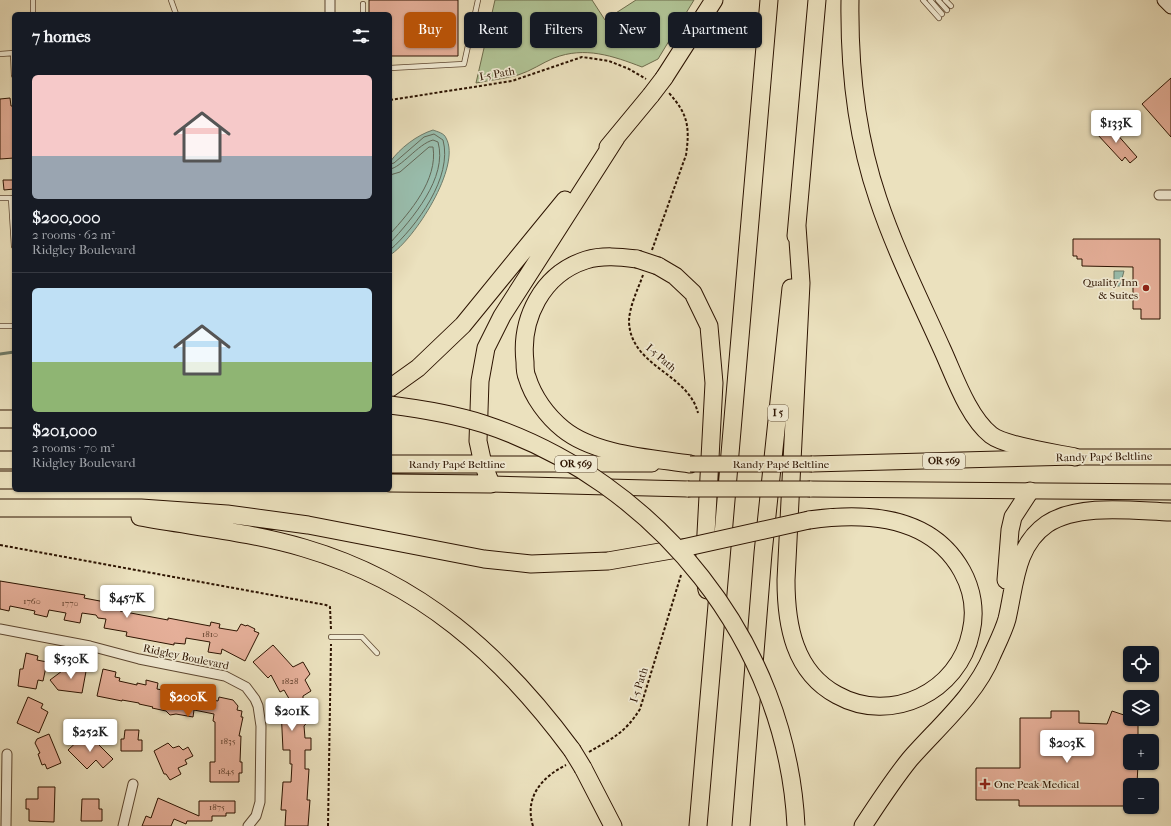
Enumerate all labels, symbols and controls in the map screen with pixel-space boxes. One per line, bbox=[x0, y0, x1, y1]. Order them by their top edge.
chip: Buy bbox=[404, 12, 456, 48]
chip: Rent bbox=[464, 12, 522, 48]
chip: Filters bbox=[530, 12, 597, 48]
chip: New bbox=[605, 12, 660, 48]
chip: Apartment bbox=[668, 12, 762, 48]
icon: filters bbox=[350, 25, 372, 47]
text: 7 homes bbox=[32, 26, 91, 46]
street label: I-5 Path bbox=[478, 64, 517, 84]
icon: home bbox=[166, 101, 238, 173]
pin: $133K bbox=[1088, 110, 1144, 144]
text: $133K bbox=[1100, 115, 1132, 130]
text: $200,000 bbox=[32, 207, 101, 227]
text: 2 rooms · 62 m² bbox=[32, 227, 115, 242]
text: Ridgley Boulevard bbox=[32, 242, 136, 257]
place label: Quality Inn & Suites bbox=[1083, 276, 1139, 302]
marker: Quality Inn & Suites bbox=[1141, 283, 1151, 293]
icon: home bbox=[166, 314, 238, 386]
street label: I-5 Path bbox=[643, 341, 679, 375]
road number: I 5 bbox=[768, 405, 788, 421]
text: $201,000 bbox=[32, 420, 97, 440]
text: 2 rooms · 70 m² bbox=[32, 440, 115, 455]
street label: Randy Papé Beltline bbox=[1056, 450, 1153, 464]
road number: OR 569 bbox=[923, 453, 965, 469]
text: Ridgley Boulevard bbox=[32, 455, 136, 470]
road number: OR 569 bbox=[555, 456, 597, 472]
street label: Randy Papé Beltline bbox=[409, 458, 506, 471]
street label: Randy Papé Beltline bbox=[733, 458, 830, 471]
pin: $457K bbox=[99, 585, 155, 619]
text: $457K bbox=[109, 590, 145, 605]
house number: 1760 bbox=[23, 596, 41, 606]
house number: 1770 bbox=[62, 598, 78, 608]
house number: 1810 bbox=[202, 629, 218, 639]
street label: Ridgley Boulevard bbox=[142, 642, 231, 673]
pin: $530K bbox=[43, 646, 99, 680]
map controls bbox=[1123, 646, 1159, 814]
button: locate bbox=[1123, 646, 1159, 682]
text: $530K bbox=[54, 651, 88, 666]
street label: I-5 Path bbox=[627, 665, 651, 704]
house number: 1828 bbox=[282, 676, 299, 686]
pin: $200K bbox=[160, 684, 216, 718]
text: $200K bbox=[169, 689, 207, 704]
button: layers bbox=[1123, 690, 1159, 726]
pin: $201K bbox=[264, 698, 320, 732]
text: $201K bbox=[274, 703, 310, 718]
pin: $252K bbox=[62, 719, 118, 753]
text: $252K bbox=[72, 724, 108, 739]
pin: $203K bbox=[1039, 730, 1095, 764]
button: + bbox=[1123, 734, 1159, 770]
text: $203K bbox=[1049, 735, 1085, 750]
house number: 1835 bbox=[220, 736, 236, 746]
house number: 1845 bbox=[218, 766, 234, 776]
marker: One Peak Medical bbox=[979, 778, 991, 790]
place label: One Peak Medical bbox=[994, 778, 1079, 791]
button: − bbox=[1123, 778, 1159, 814]
house number: 1875 bbox=[209, 802, 225, 812]

